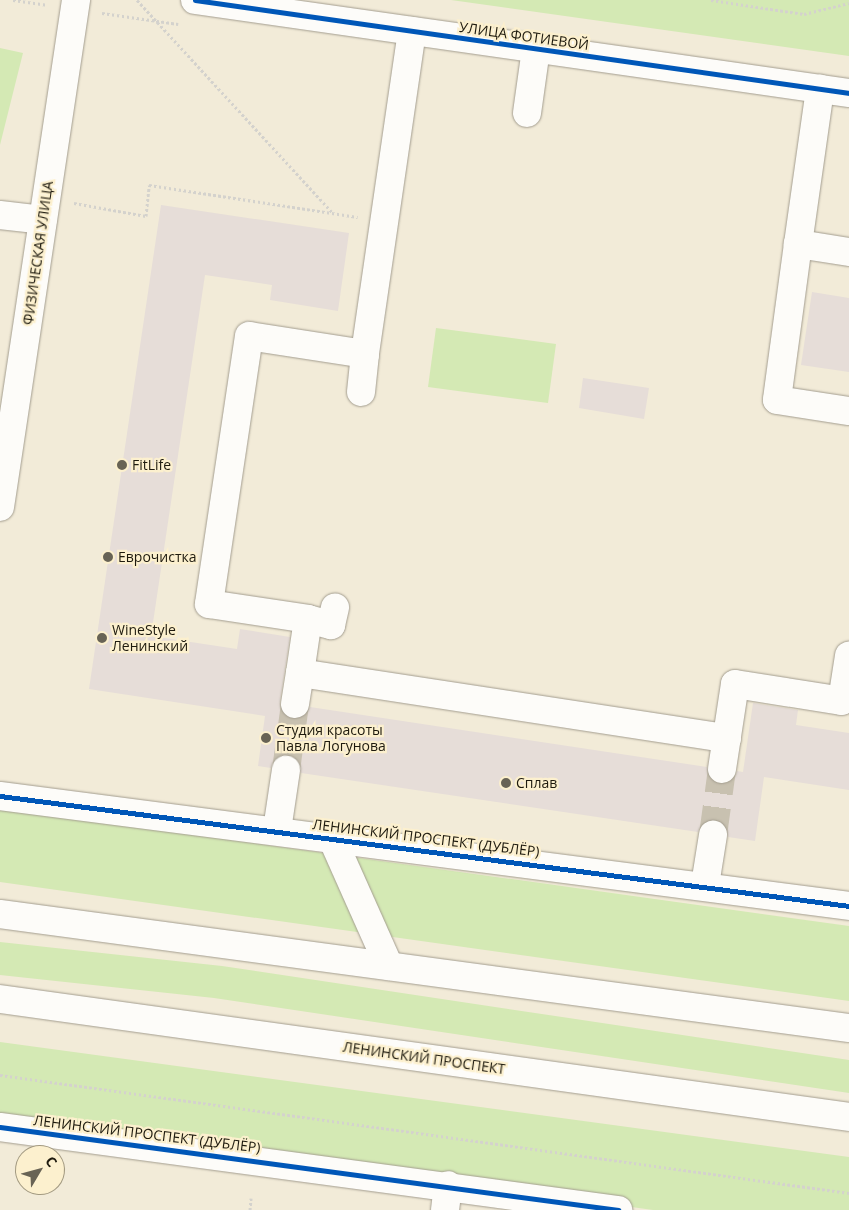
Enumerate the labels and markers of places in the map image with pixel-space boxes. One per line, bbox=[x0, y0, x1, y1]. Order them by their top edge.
place label: FitLife bbox=[132, 457, 171, 473]
marker: FitLife bbox=[116, 459, 128, 471]
place label: Еврочистка bbox=[118, 549, 197, 565]
marker: Еврочистка bbox=[102, 551, 114, 563]
place label: WineStyle Ленинский bbox=[112, 622, 188, 654]
marker: WineStyle Ленинский bbox=[96, 632, 108, 644]
place label: Студия красоты Павла Логунова bbox=[276, 722, 386, 754]
marker: Студия красоты Павла Логунова bbox=[260, 732, 272, 744]
place label: Сплав bbox=[516, 775, 557, 791]
marker: Сплав bbox=[500, 777, 512, 789]

